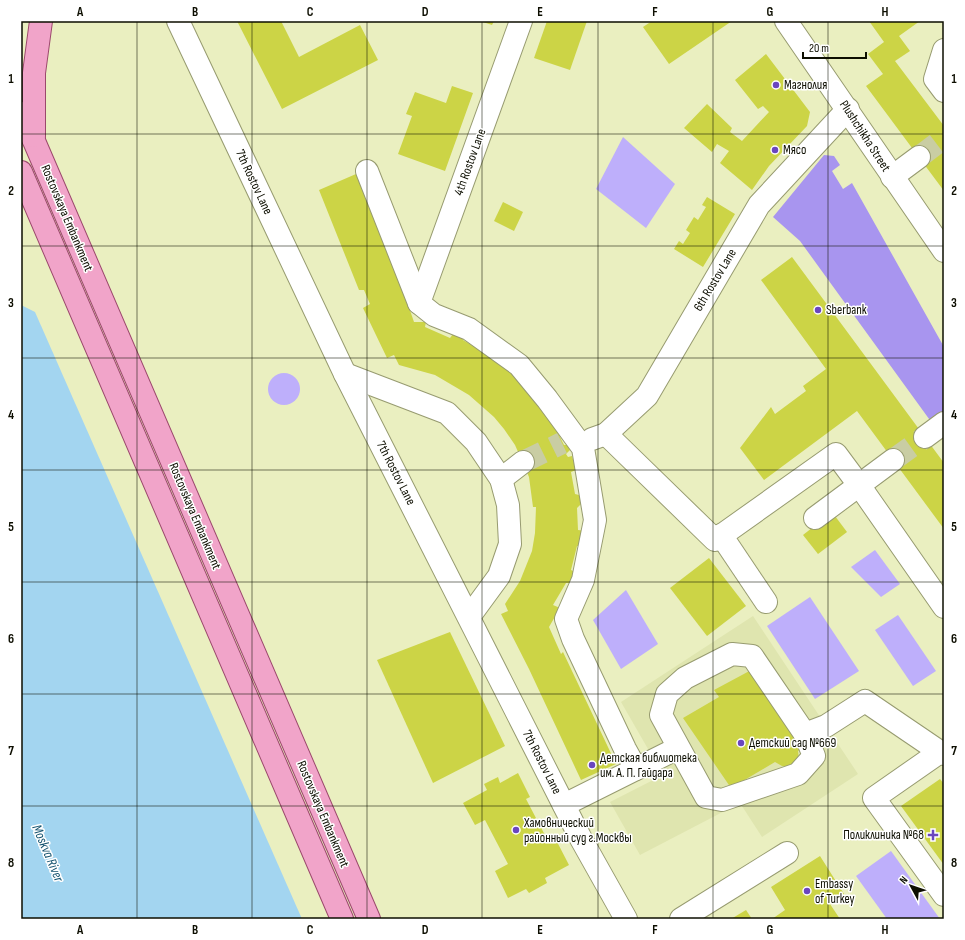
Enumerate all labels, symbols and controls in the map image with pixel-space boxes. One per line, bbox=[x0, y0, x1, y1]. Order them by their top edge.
text: A bbox=[76, 4, 84, 20]
text: B bbox=[192, 4, 198, 20]
text: C bbox=[307, 4, 314, 20]
text: D bbox=[422, 4, 429, 20]
text: E bbox=[537, 4, 543, 20]
text: F bbox=[652, 4, 658, 20]
text: G bbox=[767, 4, 774, 20]
text: H bbox=[882, 4, 889, 20]
scale bar bbox=[803, 34, 866, 60]
text: 20 m bbox=[809, 41, 829, 56]
text: 1 bbox=[8, 71, 14, 87]
text: 1 bbox=[951, 71, 957, 87]
place label: Магнолия bbox=[784, 77, 827, 93]
marker: Магнолия bbox=[771, 80, 781, 90]
street label: Plushchikha Street bbox=[836, 97, 894, 175]
street label: 4th Rostov Lane bbox=[451, 126, 489, 198]
place label: Мясо bbox=[783, 142, 806, 158]
marker: Мясо bbox=[770, 145, 780, 155]
street label: 7th Rostov Lane bbox=[232, 147, 276, 217]
street label: Rostovskaya Embankment bbox=[37, 162, 97, 274]
text: 2 bbox=[8, 183, 14, 199]
text: 2 bbox=[951, 183, 957, 199]
street label: 6th Rostov Lane bbox=[690, 246, 740, 314]
text: 3 bbox=[8, 295, 14, 311]
text: 3 bbox=[951, 295, 957, 311]
place label: Sberbank bbox=[826, 302, 867, 318]
marker: Sberbank bbox=[813, 305, 823, 315]
text: 4 bbox=[8, 407, 14, 423]
text: 4 bbox=[951, 407, 957, 423]
street label: 7th Rostov Lane bbox=[373, 438, 419, 508]
street label: Rostovskaya Embankment bbox=[165, 460, 225, 572]
text: 5 bbox=[8, 519, 14, 535]
text: 5 bbox=[951, 519, 957, 535]
text: 6 bbox=[8, 631, 14, 647]
text: 6 bbox=[951, 631, 957, 647]
street label: 7th Rostov Lane bbox=[519, 727, 565, 797]
place label: Детский сад №669 bbox=[749, 735, 836, 751]
marker: Детский сад №669 bbox=[736, 738, 746, 748]
text: 7 bbox=[8, 743, 14, 759]
text: 7 bbox=[951, 743, 957, 759]
place label: Детская библиотека им. А. П. Гайдара bbox=[600, 750, 697, 781]
street label: Rostovskaya Embankment bbox=[293, 758, 353, 870]
marker: Детская библиотека им. А. П. Гайдара bbox=[587, 760, 597, 770]
place label: Хамовнический районный суд г.Москвы bbox=[523, 815, 632, 846]
water label: Moskva River bbox=[28, 822, 68, 885]
marker: Хамовнический районный суд г.Москвы bbox=[511, 825, 521, 835]
place label: Поликлиника №68 bbox=[843, 827, 924, 843]
marker: Поликлиника №68 bbox=[927, 829, 939, 841]
text: 8 bbox=[8, 855, 14, 871]
text: 8 bbox=[951, 855, 957, 871]
north arrow bbox=[891, 866, 931, 906]
text: N bbox=[897, 873, 911, 886]
place label: Embassy of Turkey bbox=[815, 876, 855, 907]
marker: Embassy of Turkey bbox=[802, 886, 812, 896]
text: A bbox=[76, 922, 84, 938]
text: B bbox=[192, 922, 198, 938]
text: C bbox=[307, 922, 314, 938]
text: D bbox=[422, 922, 429, 938]
text: E bbox=[537, 922, 543, 938]
text: F bbox=[652, 922, 658, 938]
text: G bbox=[767, 922, 774, 938]
text: H bbox=[882, 922, 889, 938]

